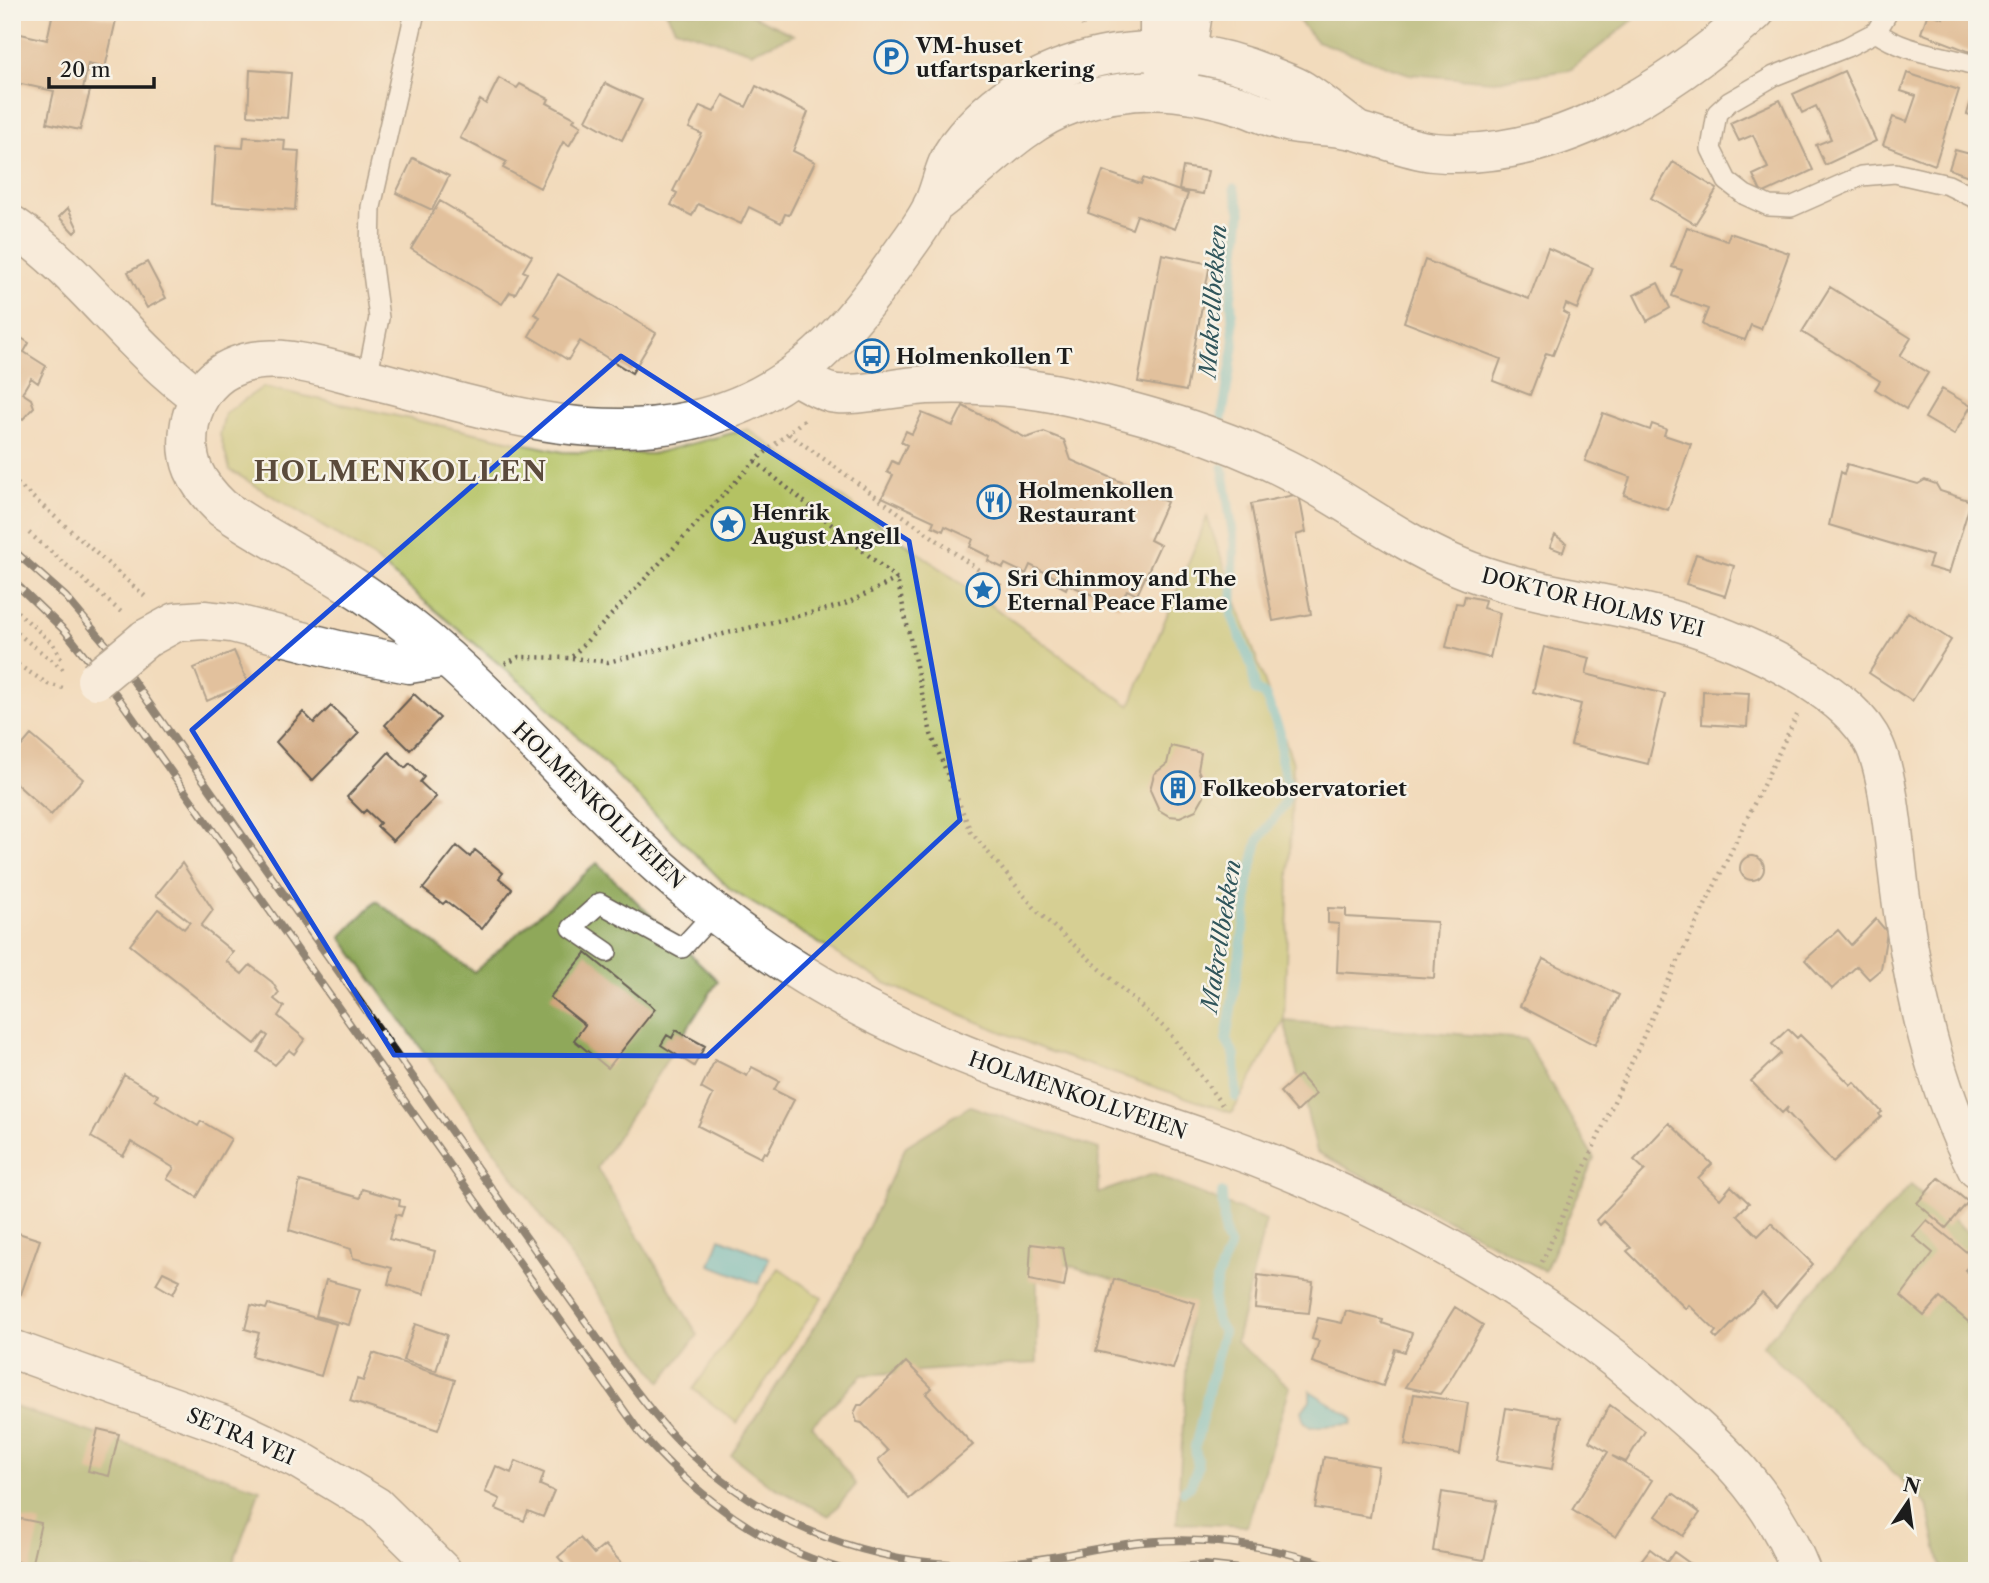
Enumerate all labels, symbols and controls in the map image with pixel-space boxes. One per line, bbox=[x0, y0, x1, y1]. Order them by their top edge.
place label: VM-huset utfartsparkering bbox=[915, 33, 1095, 82]
parking icon: VM-huset utfartsparkering bbox=[872, 38, 910, 76]
scale bar bbox=[49, 46, 154, 90]
text: 20 m bbox=[60, 57, 111, 82]
water label: Makrellbekken bbox=[1193, 223, 1232, 382]
bus stop icon: Holmenkollen T bbox=[853, 337, 891, 375]
place label: Holmenkollen T bbox=[896, 344, 1073, 369]
district label: HOLMENKOLLEN bbox=[254, 454, 548, 488]
place label: Holmenkollen Restaurant bbox=[1018, 478, 1174, 527]
restaurant icon: Holmenkollen Restaurant bbox=[975, 483, 1013, 521]
place label: Henrik August Angell bbox=[751, 500, 900, 549]
place icon: Henrik August Angell bbox=[709, 505, 747, 543]
street label: DOKTOR HOLMS VEI bbox=[1479, 562, 1707, 642]
place label: Sri Chinmoy and The Eternal Peace Flame bbox=[1007, 566, 1236, 615]
place icon: Sri Chinmoy and The Eternal Peace Flame bbox=[964, 571, 1002, 609]
street label: HOLMENKOLLVEIEN bbox=[508, 716, 690, 894]
building icon: Folkeobservatoriet bbox=[1159, 769, 1197, 807]
place label: Folkeobservatoriet bbox=[1202, 776, 1407, 801]
water label: Makrellbekken bbox=[1195, 858, 1247, 1017]
street label: HOLMENKOLLVEIEN bbox=[965, 1046, 1191, 1144]
street label: SETRA VEI bbox=[183, 1402, 299, 1470]
north arrow bbox=[1874, 1468, 1944, 1538]
text: N bbox=[1901, 1473, 1922, 1499]

